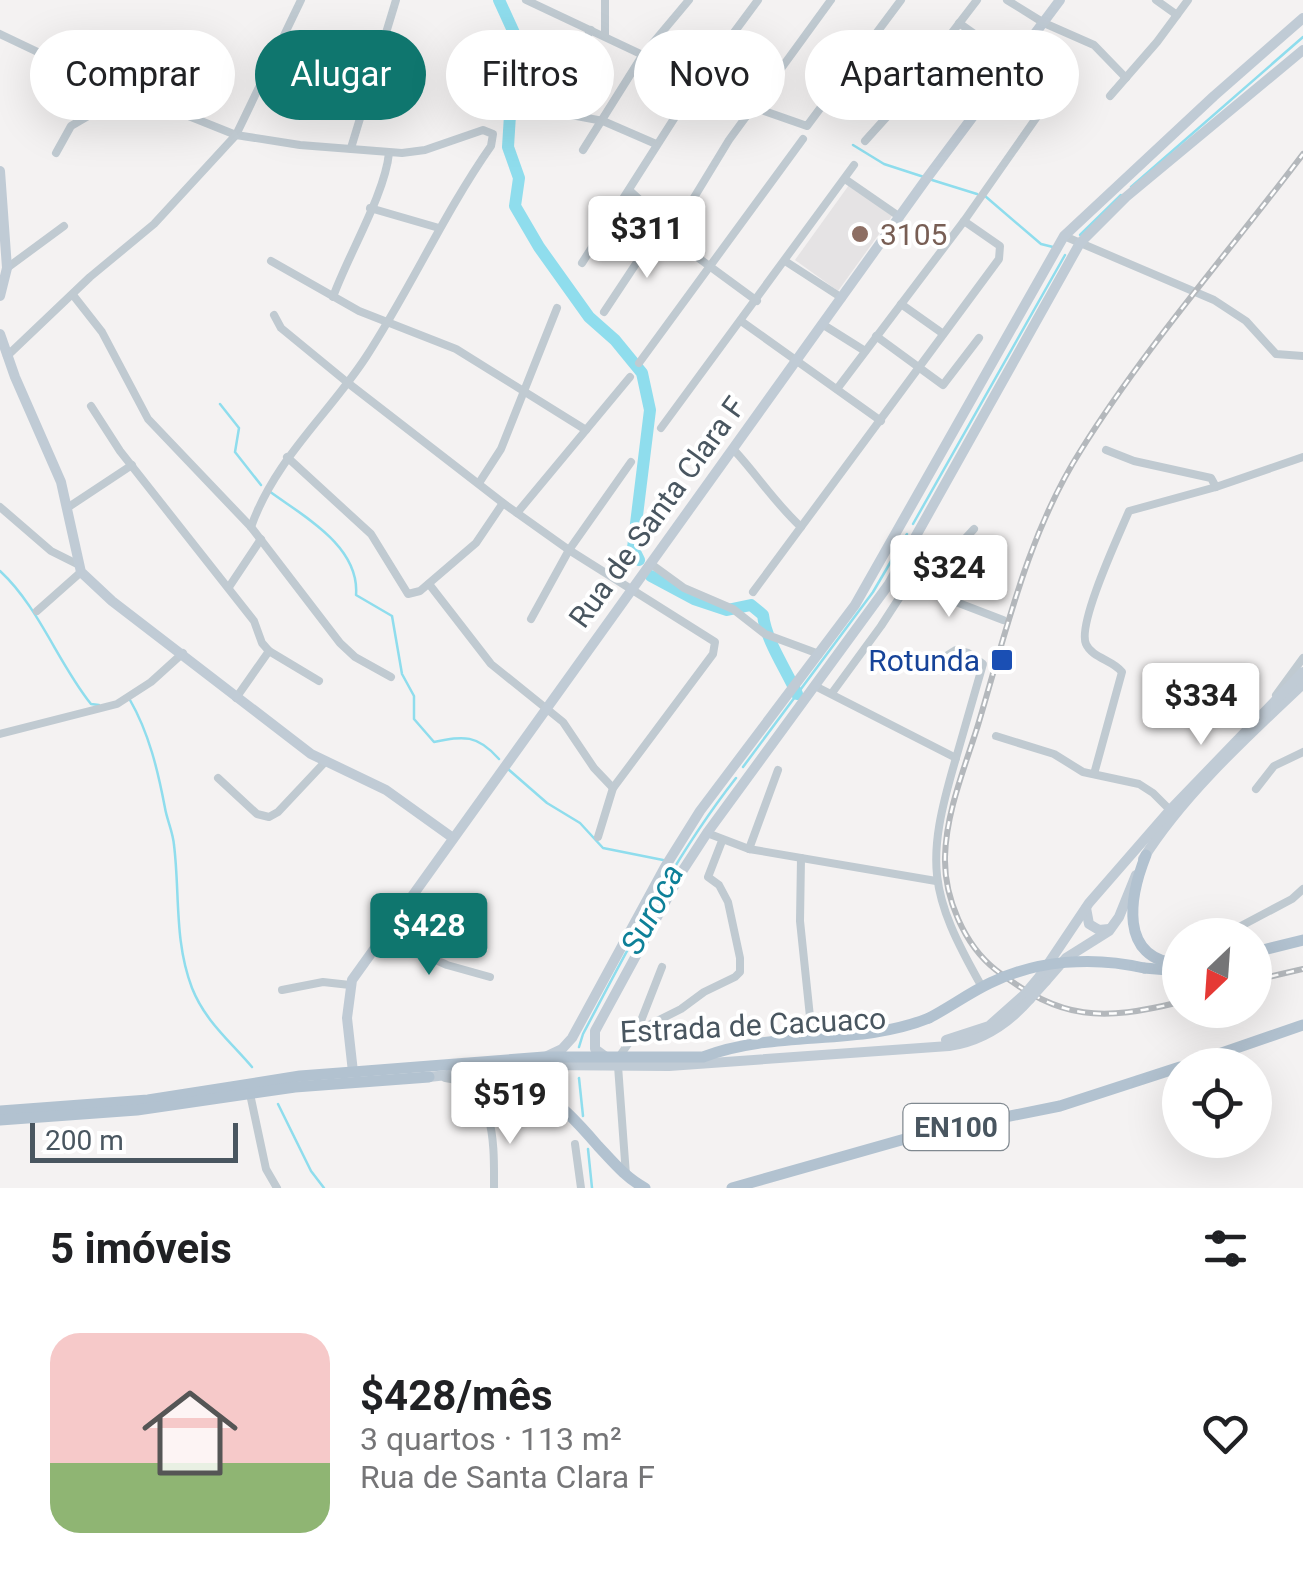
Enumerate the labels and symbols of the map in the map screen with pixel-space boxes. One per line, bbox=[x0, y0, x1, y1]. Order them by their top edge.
pin: $311 bbox=[588, 196, 706, 281]
place label: 3105 bbox=[880, 217, 947, 252]
marker: 3105 bbox=[849, 223, 871, 245]
street label: Rua de Santa Clara F bbox=[562, 390, 752, 634]
pin: $324 bbox=[890, 535, 1008, 620]
place label: Rotunda bbox=[868, 643, 980, 678]
marker: Rotunda bbox=[989, 647, 1015, 673]
pin: $334 bbox=[1142, 663, 1260, 748]
water label: Suroca bbox=[613, 857, 691, 961]
pin: $428 bbox=[370, 893, 488, 978]
north arrow bbox=[1162, 918, 1272, 1028]
street label: Estrada de Cacuaco bbox=[619, 1001, 887, 1049]
pin: $519 bbox=[451, 1062, 569, 1147]
road number: EN100 bbox=[904, 1104, 1008, 1150]
scale bar bbox=[30, 1118, 238, 1162]

